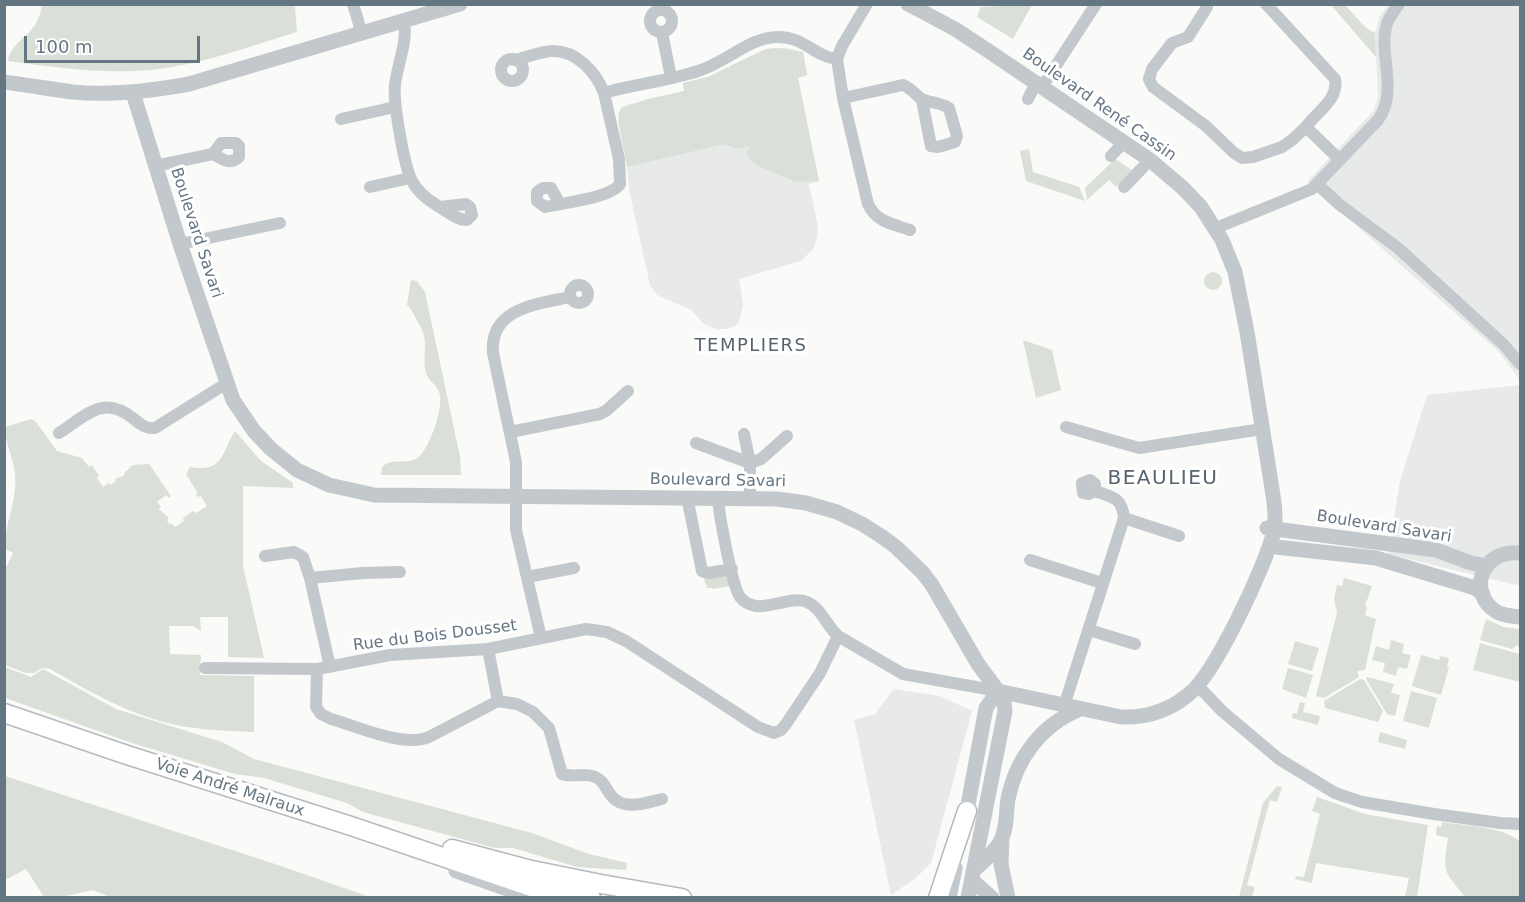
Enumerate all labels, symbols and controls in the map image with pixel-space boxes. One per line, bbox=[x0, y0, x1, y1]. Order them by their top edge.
scale bar bbox=[27, 24, 202, 62]
text: 100 m bbox=[35, 36, 93, 57]
street label: Boulevard René Cassin bbox=[1018, 44, 1180, 166]
street label: Boulevard Savari bbox=[166, 165, 226, 301]
district label: TEMPLIERS bbox=[695, 335, 807, 357]
district label: BEAULIEU bbox=[1108, 467, 1218, 491]
street label: Boulevard Savari bbox=[650, 470, 786, 492]
street label: Boulevard Savari bbox=[1315, 507, 1453, 547]
street label: Rue du Bois Dousset bbox=[352, 616, 518, 656]
street label: Voie André Malraux bbox=[153, 755, 307, 821]

